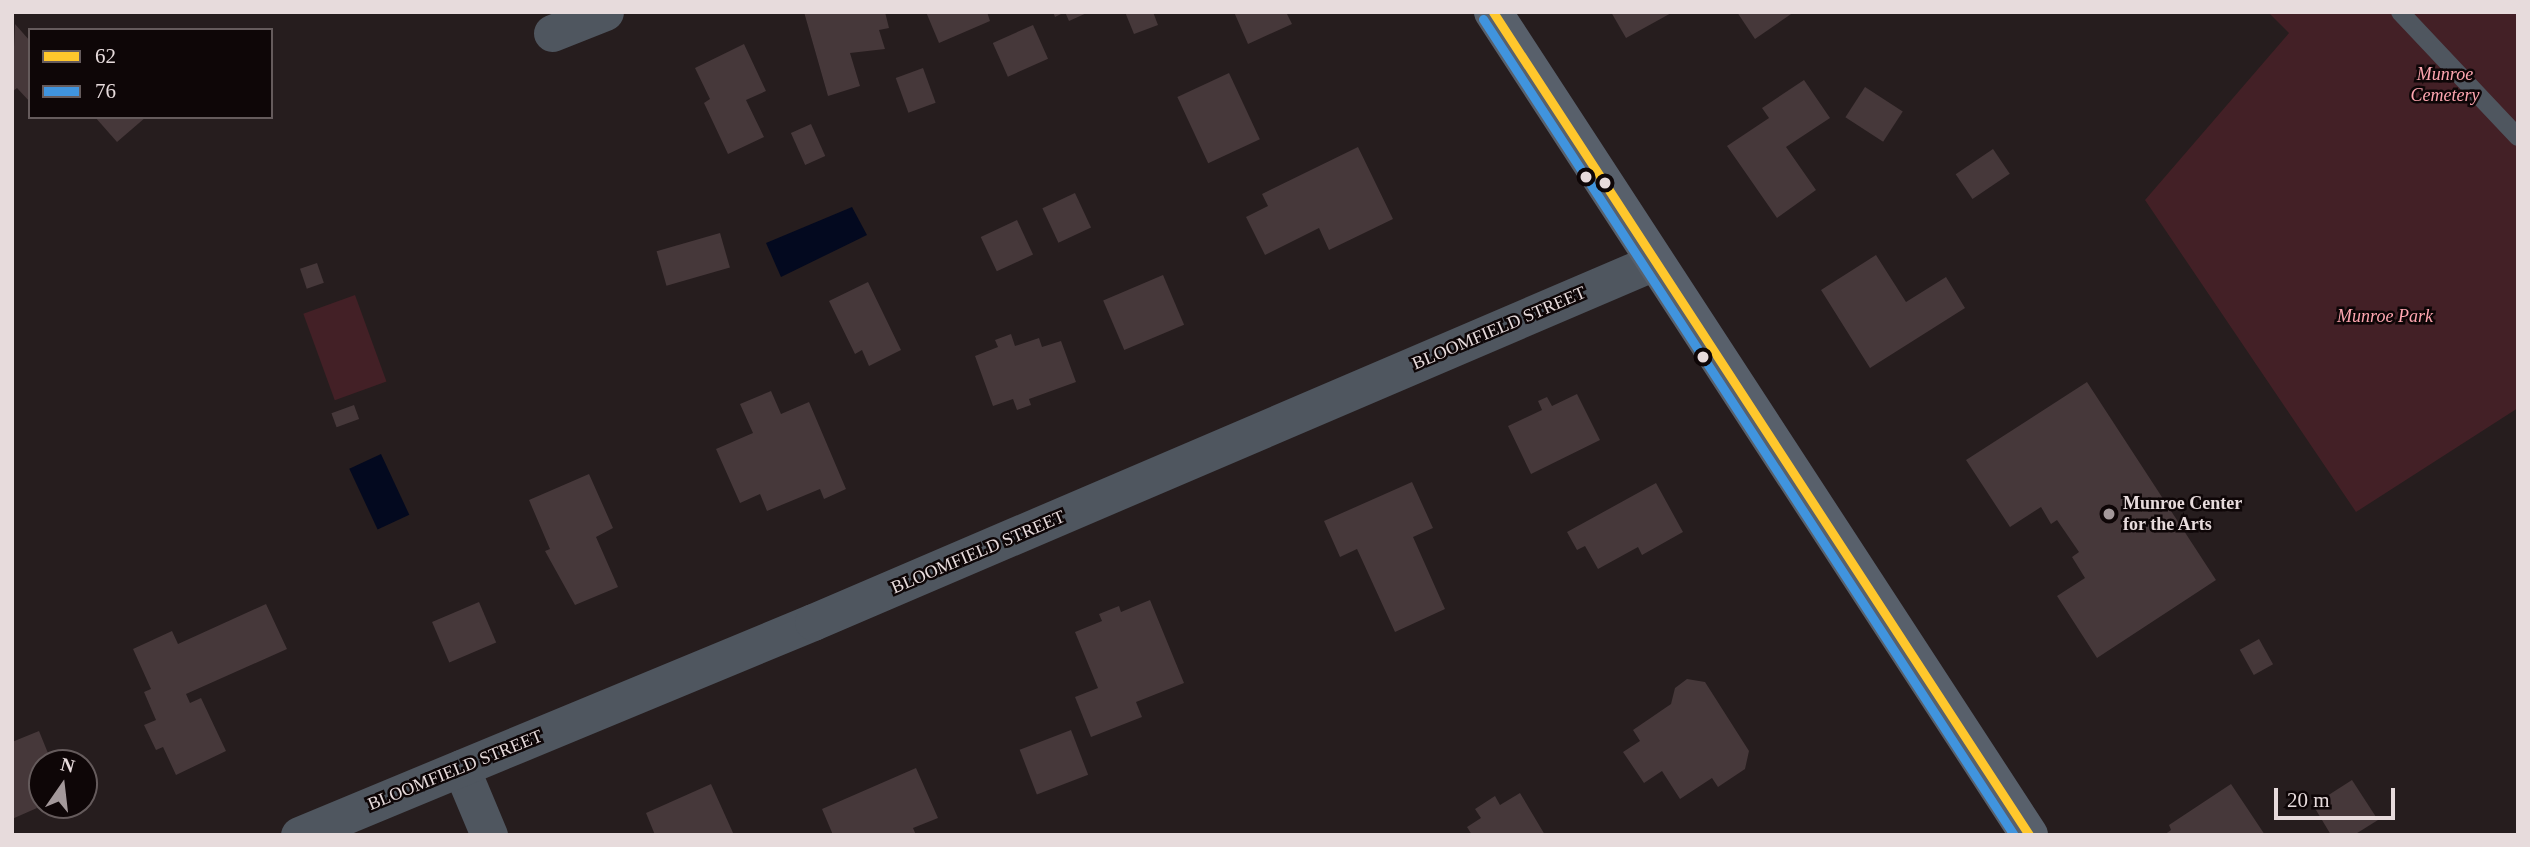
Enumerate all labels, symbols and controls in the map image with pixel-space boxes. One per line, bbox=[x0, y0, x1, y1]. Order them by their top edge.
legend bbox=[28, 28, 273, 119]
text: 62 bbox=[95, 44, 116, 68]
park label: Munroe Cemetery bbox=[2411, 64, 2479, 106]
text: 76 bbox=[95, 79, 116, 103]
unlabelled marker bbox=[1579, 170, 1593, 184]
unlabelled marker bbox=[1598, 176, 1612, 190]
street label: BLOOMFIELD STREET bbox=[1409, 282, 1589, 374]
park label: Munroe Park bbox=[2337, 305, 2433, 327]
unlabelled marker bbox=[1696, 350, 1710, 364]
place label: Munroe Center for the Arts bbox=[2123, 493, 2242, 536]
street label: BLOOMFIELD STREET bbox=[888, 506, 1068, 598]
marker: Munroe Center for the Arts bbox=[2101, 506, 2117, 522]
street label: BLOOMFIELD STREET bbox=[364, 725, 546, 815]
north arrow bbox=[28, 749, 98, 819]
text: N bbox=[59, 753, 77, 777]
scale bar bbox=[2278, 774, 2399, 818]
text: 20 m bbox=[2287, 788, 2330, 812]

